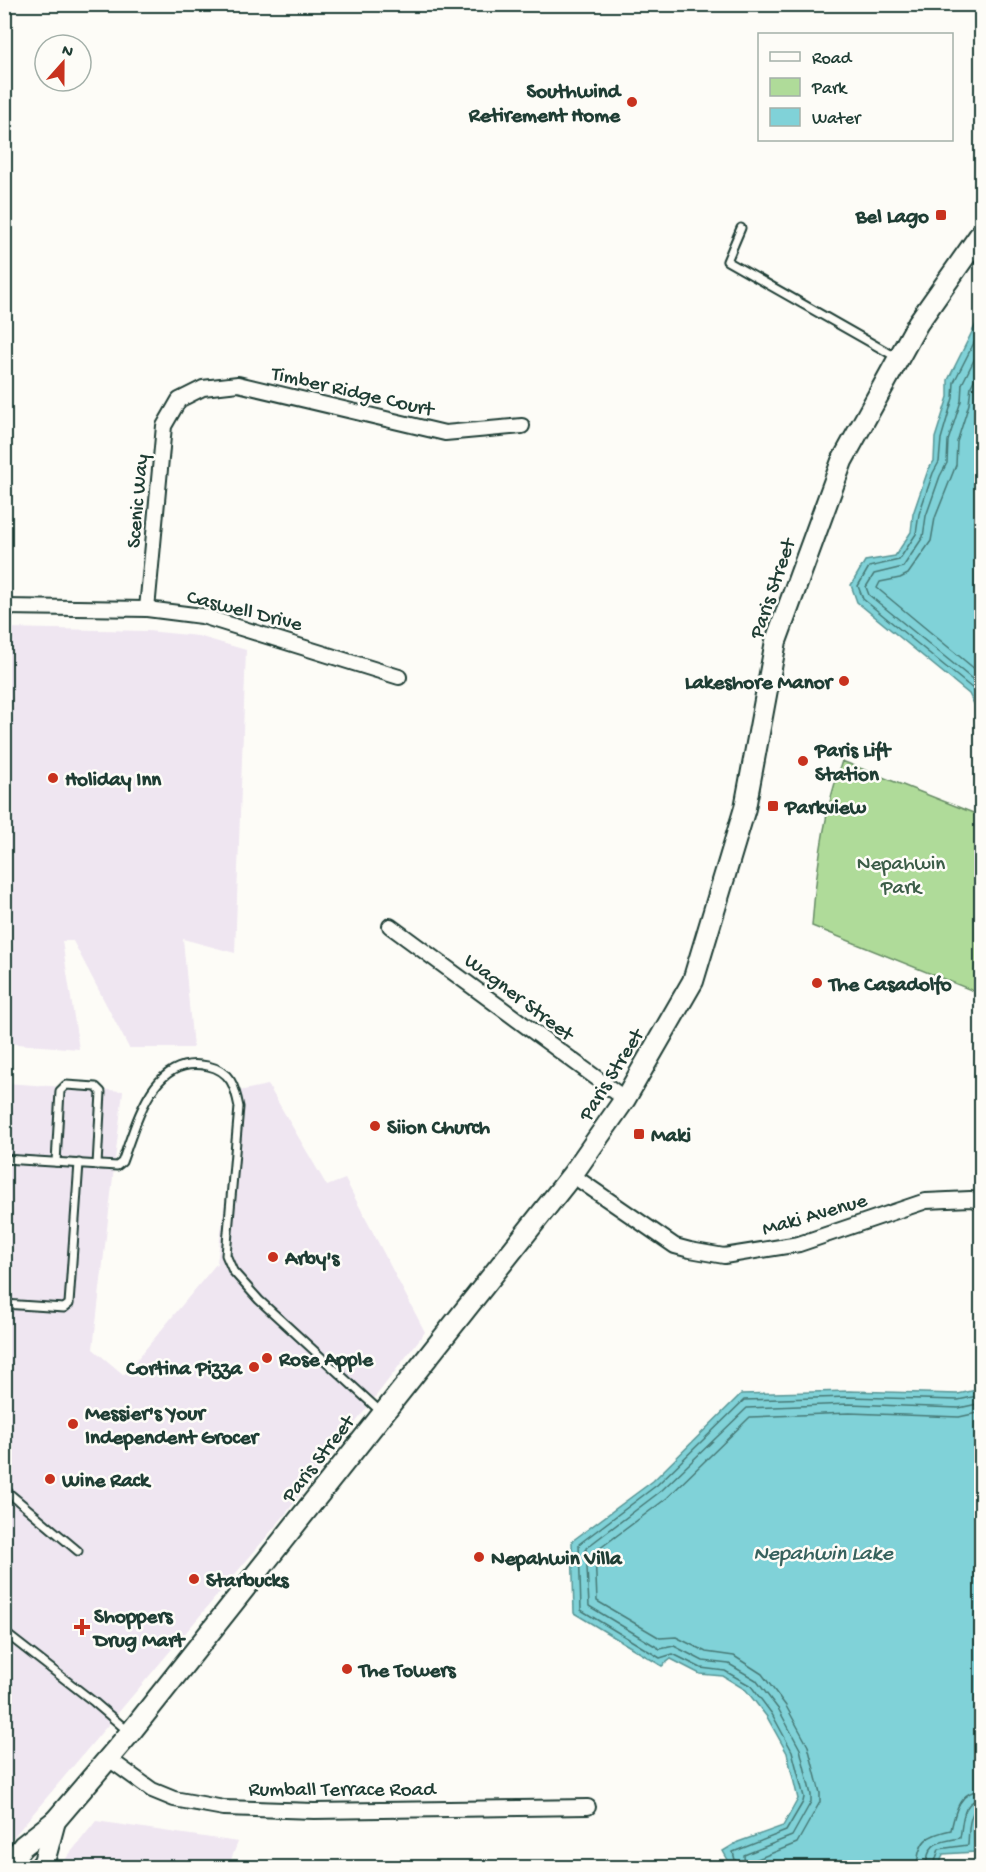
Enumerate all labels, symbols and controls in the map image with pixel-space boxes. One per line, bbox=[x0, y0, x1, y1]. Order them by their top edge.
north arrow bbox=[33, 33, 93, 93]
legend bbox=[758, 33, 953, 141]
text: N bbox=[59, 42, 76, 63]
text: Road bbox=[812, 49, 853, 70]
text: Park bbox=[811, 79, 848, 100]
place label: Southwind Retirement Home bbox=[468, 81, 623, 130]
marker: Southwind Retirement Home bbox=[625, 95, 639, 109]
text: Water bbox=[812, 109, 862, 130]
place label: Bel Lago bbox=[855, 206, 929, 231]
marker: Bel Lago bbox=[934, 208, 948, 222]
street label: Timber Ridge Court bbox=[268, 362, 438, 425]
street label: Scenic Way bbox=[123, 453, 156, 549]
street label: Paris Street bbox=[745, 534, 804, 643]
street label: Caswell Drive bbox=[184, 586, 305, 639]
place label: Lakeshore Manor bbox=[685, 672, 835, 697]
marker: Lakeshore Manor bbox=[837, 674, 851, 688]
place label: Paris Lift Station bbox=[814, 740, 893, 789]
marker: Paris Lift Station bbox=[796, 754, 810, 768]
place label: Holiday Inn bbox=[65, 769, 162, 794]
marker: Holiday Inn bbox=[46, 771, 60, 785]
place label: Parkview bbox=[784, 797, 867, 822]
marker: Parkview bbox=[766, 799, 780, 813]
park label: Nepahwin Park bbox=[857, 853, 945, 902]
street label: Wagner Street bbox=[458, 949, 580, 1050]
place label: The Casadolfo bbox=[827, 974, 952, 999]
marker: The Casadolfo bbox=[810, 976, 824, 990]
street label: Paris Street bbox=[574, 1023, 652, 1127]
place label: Siion Church bbox=[387, 1117, 491, 1142]
marker: Siion Church bbox=[368, 1119, 382, 1133]
place label: Maki bbox=[651, 1125, 691, 1150]
marker: Maki bbox=[632, 1127, 646, 1141]
street label: Maki Avenue bbox=[759, 1189, 872, 1243]
place label: Arby's bbox=[284, 1248, 341, 1273]
marker: Arby's bbox=[266, 1250, 280, 1264]
place label: Rose Apple bbox=[278, 1349, 374, 1374]
marker: Rose Apple bbox=[260, 1351, 274, 1365]
place label: Cortina Pizza bbox=[125, 1358, 243, 1383]
marker: Cortina Pizza bbox=[247, 1360, 261, 1374]
place label: Messier's Your Independent Grocer bbox=[85, 1403, 261, 1452]
street label: Paris Street bbox=[277, 1410, 363, 1510]
marker: Messier's Your Independent Grocer bbox=[66, 1417, 80, 1431]
place label: Wine Rack bbox=[61, 1470, 152, 1495]
marker: Wine Rack bbox=[43, 1472, 57, 1486]
water label: Nepahwin Lake bbox=[753, 1542, 894, 1568]
place label: Nepahwin Villa bbox=[491, 1548, 623, 1573]
marker: Nepahwin Villa bbox=[472, 1550, 486, 1564]
place label: Starbucks bbox=[206, 1570, 290, 1595]
marker: Starbucks bbox=[187, 1572, 201, 1586]
place label: Shoppers Drug Mart bbox=[92, 1606, 187, 1655]
marker: Shoppers Drug Mart bbox=[75, 1620, 89, 1634]
place label: The Towers bbox=[357, 1660, 457, 1685]
marker: The Towers bbox=[340, 1662, 354, 1676]
street label: Rumball Terrace Road bbox=[249, 1779, 437, 1804]

